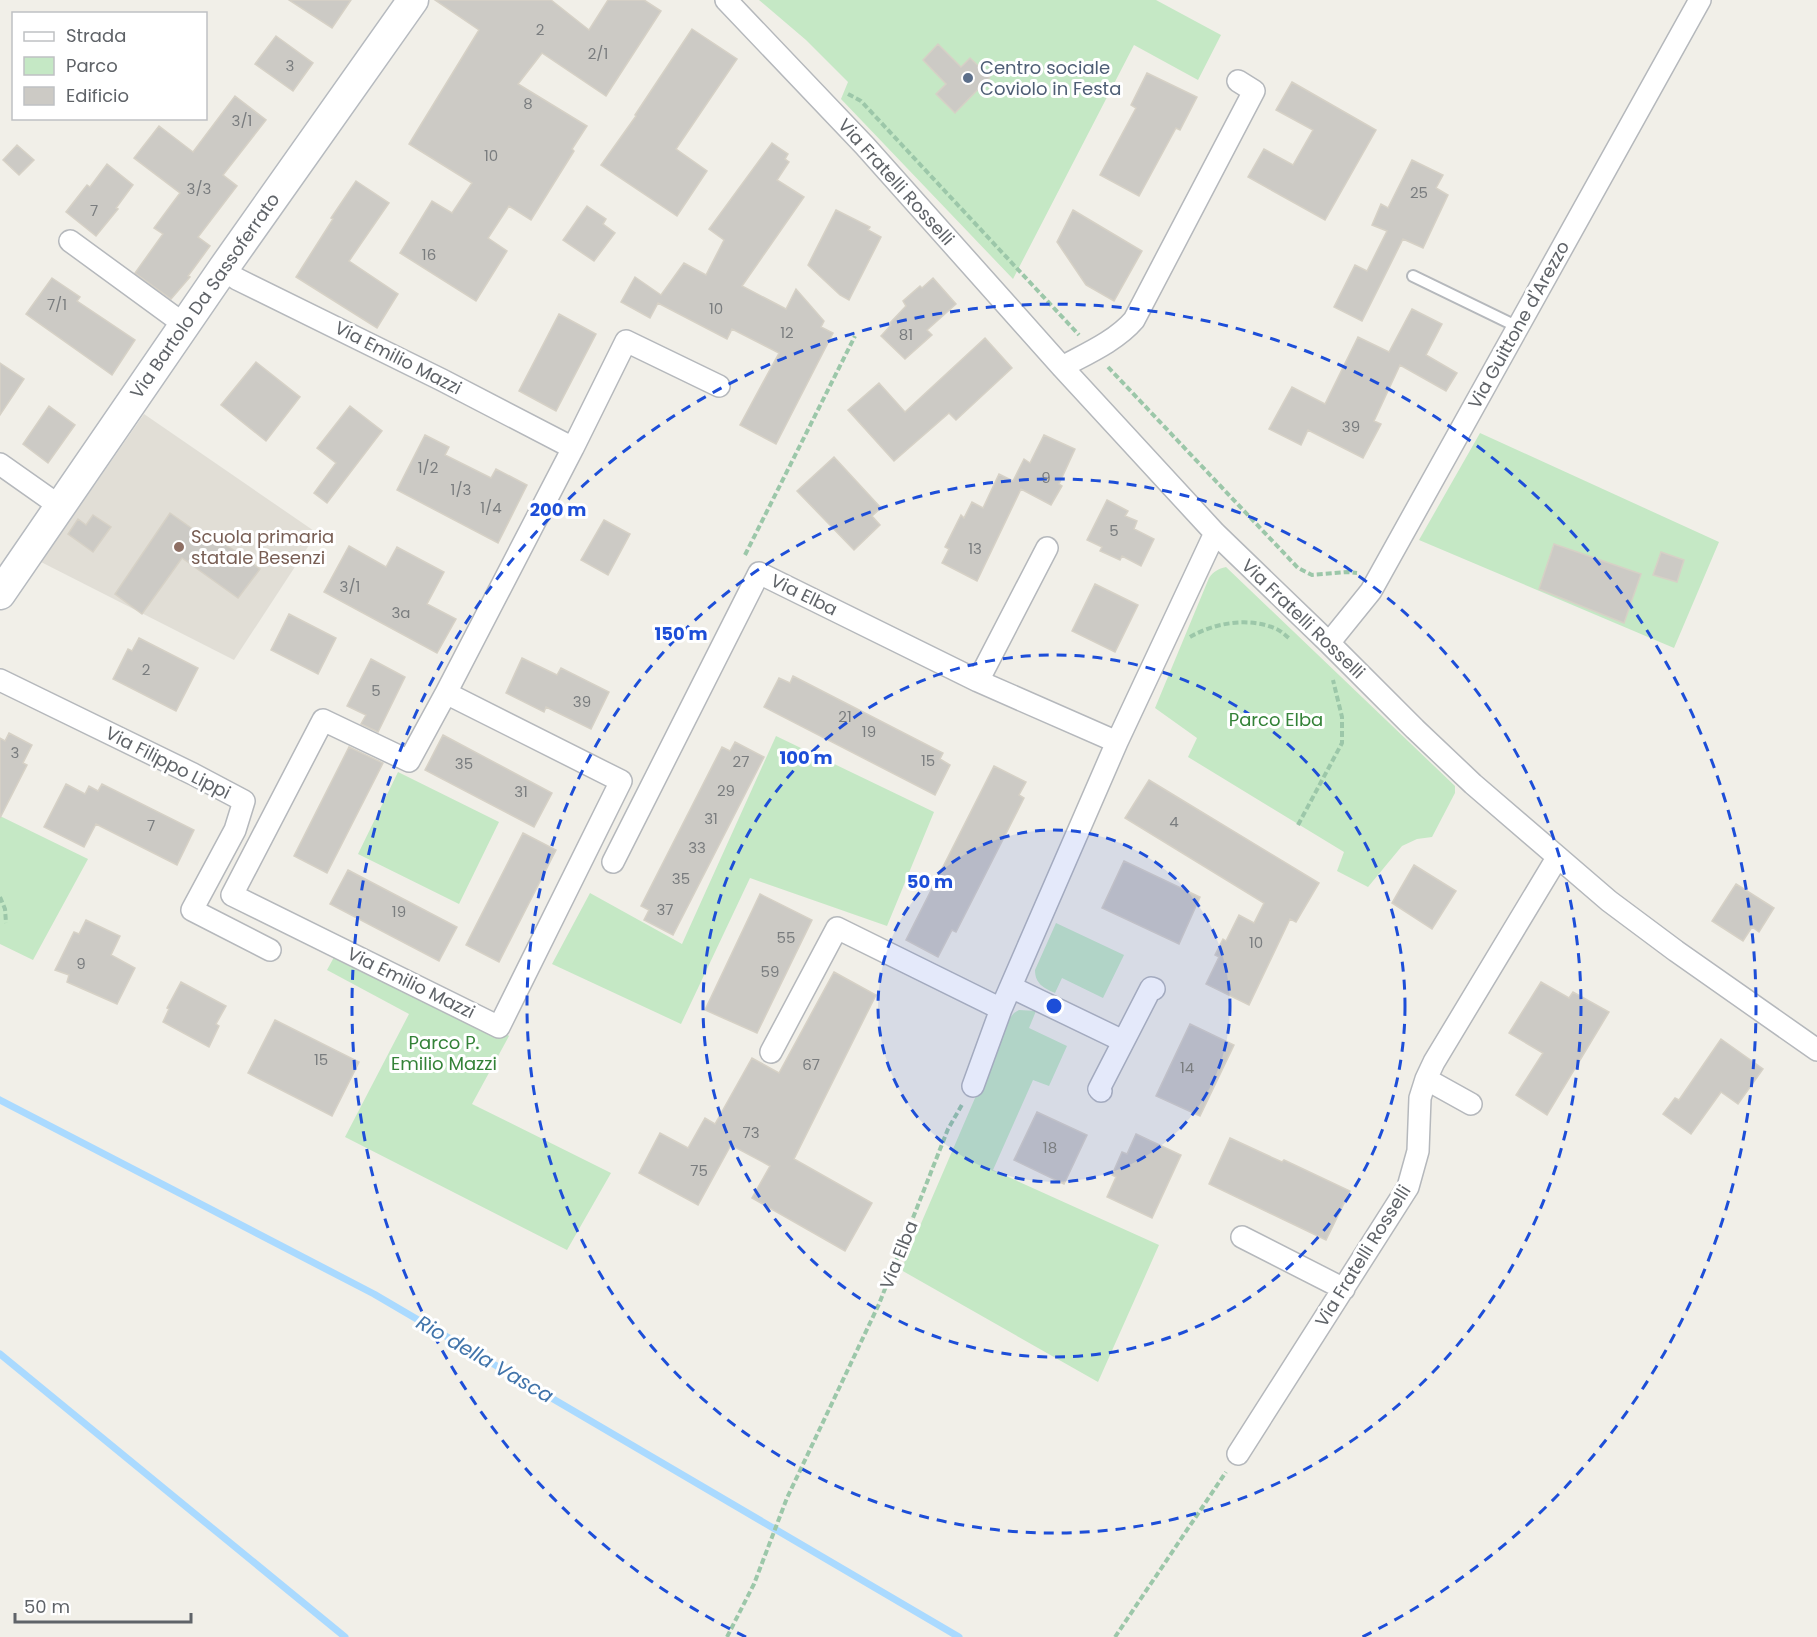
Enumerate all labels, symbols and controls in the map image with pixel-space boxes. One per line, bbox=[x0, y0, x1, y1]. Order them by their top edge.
legend bbox=[12, 12, 207, 120]
house number: 2 bbox=[536, 19, 544, 40]
text: Strada bbox=[66, 23, 126, 48]
house number: 2/1 bbox=[588, 43, 608, 64]
text: Parco bbox=[66, 53, 118, 78]
house number: 3 bbox=[286, 55, 294, 76]
place label: Centro sociale Coviolo in Festa bbox=[980, 55, 1121, 101]
marker: Centro sociale Coviolo in Festa bbox=[961, 71, 975, 85]
text: Edificio bbox=[66, 83, 129, 108]
house number: 8 bbox=[523, 93, 533, 114]
house number: 3/1 bbox=[232, 110, 252, 131]
street label: Via Fratelli Rosselli bbox=[833, 113, 960, 251]
house number: 10 bbox=[484, 145, 498, 166]
house number: 3/3 bbox=[187, 178, 211, 199]
house number: 25 bbox=[1410, 182, 1428, 203]
street label: Via Bartolo Da Sassoferrato bbox=[124, 188, 285, 404]
house number: 7 bbox=[90, 200, 98, 221]
street label: Via Guittone d'Arezzo bbox=[1462, 236, 1575, 413]
house number: 16 bbox=[422, 244, 436, 265]
house number: 7/1 bbox=[47, 294, 67, 315]
house number: 10 bbox=[709, 298, 723, 319]
street label: Via Emilio Mazzi bbox=[330, 315, 466, 400]
house number: 12 bbox=[780, 322, 794, 343]
house number: 81 bbox=[899, 324, 913, 345]
house number: 39 bbox=[1342, 416, 1360, 437]
house number: 1/2 bbox=[418, 457, 438, 478]
house number: 9 bbox=[1041, 467, 1051, 488]
house number: 1/3 bbox=[451, 479, 471, 500]
house number: 1/4 bbox=[480, 497, 502, 518]
text: 200 m bbox=[530, 497, 586, 522]
house number: 5 bbox=[1109, 520, 1119, 541]
place label: Scuola primaria statale Besenzi bbox=[191, 524, 334, 570]
house number: 13 bbox=[968, 538, 982, 559]
marker: Scuola primaria statale Besenzi bbox=[172, 540, 186, 554]
street label: Via Fratelli Rosselli bbox=[1236, 553, 1371, 684]
street label: Via Elba bbox=[767, 568, 842, 621]
house number: 3/1 bbox=[340, 576, 360, 597]
house number: 3a bbox=[392, 602, 410, 623]
text: 150 m bbox=[654, 621, 708, 646]
house number: 2 bbox=[142, 659, 150, 680]
house number: 5 bbox=[371, 680, 381, 701]
house number: 39 bbox=[573, 691, 591, 712]
house number: 21 bbox=[838, 706, 852, 727]
park label: Parco Elba bbox=[1229, 707, 1323, 732]
street label: Via Filippo Lippi bbox=[101, 720, 235, 805]
house number: 19 bbox=[862, 721, 876, 742]
house number: 3 bbox=[11, 742, 19, 763]
text: 100 m bbox=[779, 745, 833, 770]
house number: 15 bbox=[921, 750, 935, 771]
house number: 27 bbox=[733, 751, 749, 772]
house number: 35 bbox=[455, 753, 473, 774]
house number: 29 bbox=[717, 780, 735, 801]
house number: 31 bbox=[514, 781, 528, 802]
house number: 31 bbox=[704, 808, 718, 829]
house number: 4 bbox=[1169, 811, 1179, 832]
house number: 7 bbox=[147, 815, 155, 836]
house number: 33 bbox=[688, 837, 706, 858]
house number: 35 bbox=[672, 868, 690, 889]
text: 50 m bbox=[907, 869, 953, 894]
house number: 37 bbox=[656, 899, 674, 920]
house number: 19 bbox=[392, 901, 406, 922]
house number: 55 bbox=[777, 927, 795, 948]
house number: 10 bbox=[1249, 932, 1263, 953]
street label: Via Emilio Mazzi bbox=[343, 941, 479, 1024]
house number: 9 bbox=[76, 953, 86, 974]
house number: 59 bbox=[761, 961, 779, 982]
centre of rings bbox=[1044, 996, 1064, 1016]
park label: Parco P. Emilio Mazzi bbox=[391, 1030, 497, 1076]
house number: 15 bbox=[314, 1049, 328, 1070]
house number: 67 bbox=[802, 1054, 820, 1075]
house number: 14 bbox=[1180, 1057, 1194, 1078]
house number: 73 bbox=[742, 1122, 760, 1143]
house number: 18 bbox=[1043, 1137, 1057, 1158]
house number: 75 bbox=[690, 1160, 708, 1181]
street label: Via Fratelli Rosselli bbox=[1309, 1180, 1416, 1331]
street label: Via Elba bbox=[874, 1217, 924, 1293]
water label: Rio della Vasca bbox=[411, 1308, 559, 1410]
scale bar bbox=[15, 1586, 190, 1624]
text: 50 m bbox=[24, 1594, 70, 1619]

